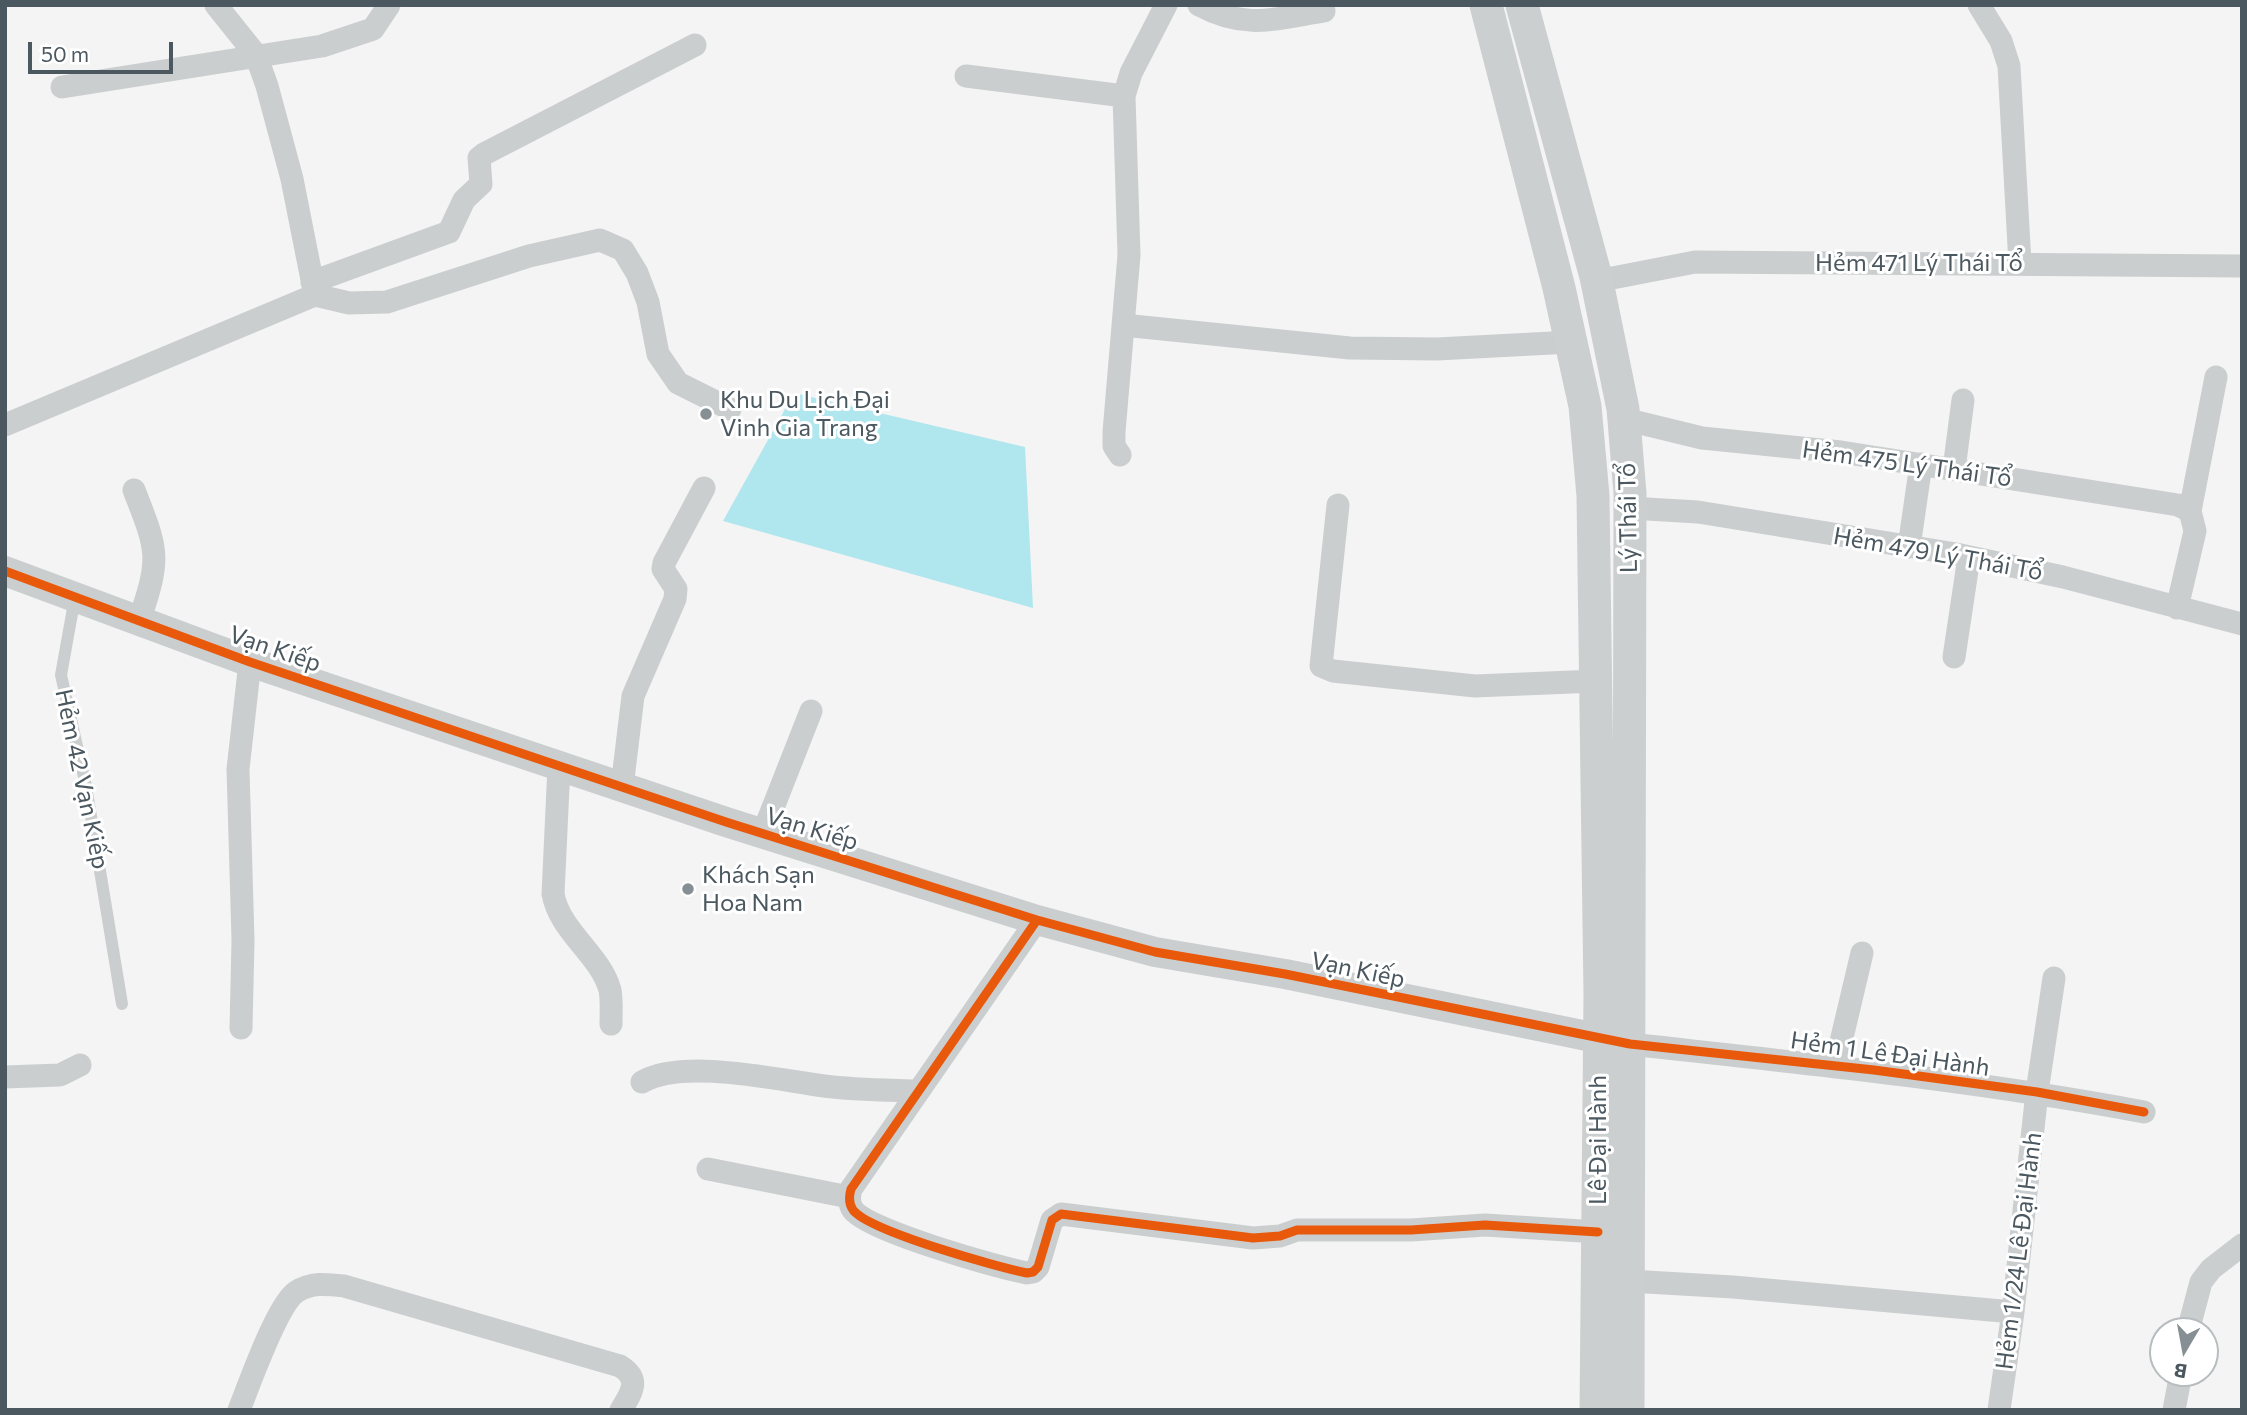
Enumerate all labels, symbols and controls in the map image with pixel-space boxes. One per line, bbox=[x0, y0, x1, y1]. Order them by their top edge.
scale bar bbox=[32, 28, 177, 72]
text: 50 m bbox=[41, 41, 89, 66]
street label: Hẻm 471 Lý Thái Tổ bbox=[1815, 249, 2023, 277]
place label: Khu Du Lịch Đại Vinh Gia Trang bbox=[720, 386, 890, 442]
marker: Khu Du Lịch Đại Vinh Gia Trang bbox=[698, 406, 714, 422]
street label: Hẻm 475 Lý Thái Tổ bbox=[1800, 435, 2014, 493]
street label: Lý Thái Tổ bbox=[1613, 463, 1643, 573]
street label: Hẻm 479 Lý Thái Tổ bbox=[1831, 521, 2045, 587]
street label: Vạn Kiếp bbox=[225, 620, 325, 678]
street label: Hẻm 42 Vạn Kiếp bbox=[49, 686, 115, 872]
street label: Vạn Kiếp bbox=[762, 801, 862, 857]
place label: Khách Sạn Hoa Nam bbox=[702, 861, 815, 917]
marker: Khách Sạn Hoa Nam bbox=[680, 881, 696, 897]
street label: Vạn Kiếp bbox=[1308, 946, 1408, 994]
street label: Hẻm 1 Lê Đại Hành bbox=[1789, 1026, 1991, 1082]
street label: Lê Đại Hành bbox=[1584, 1075, 1612, 1205]
street label: Hẻm 1/24 Lê Đại Hành bbox=[1990, 1131, 2048, 1371]
north arrow bbox=[2149, 1317, 2219, 1387]
text: B bbox=[2172, 1359, 2189, 1384]

